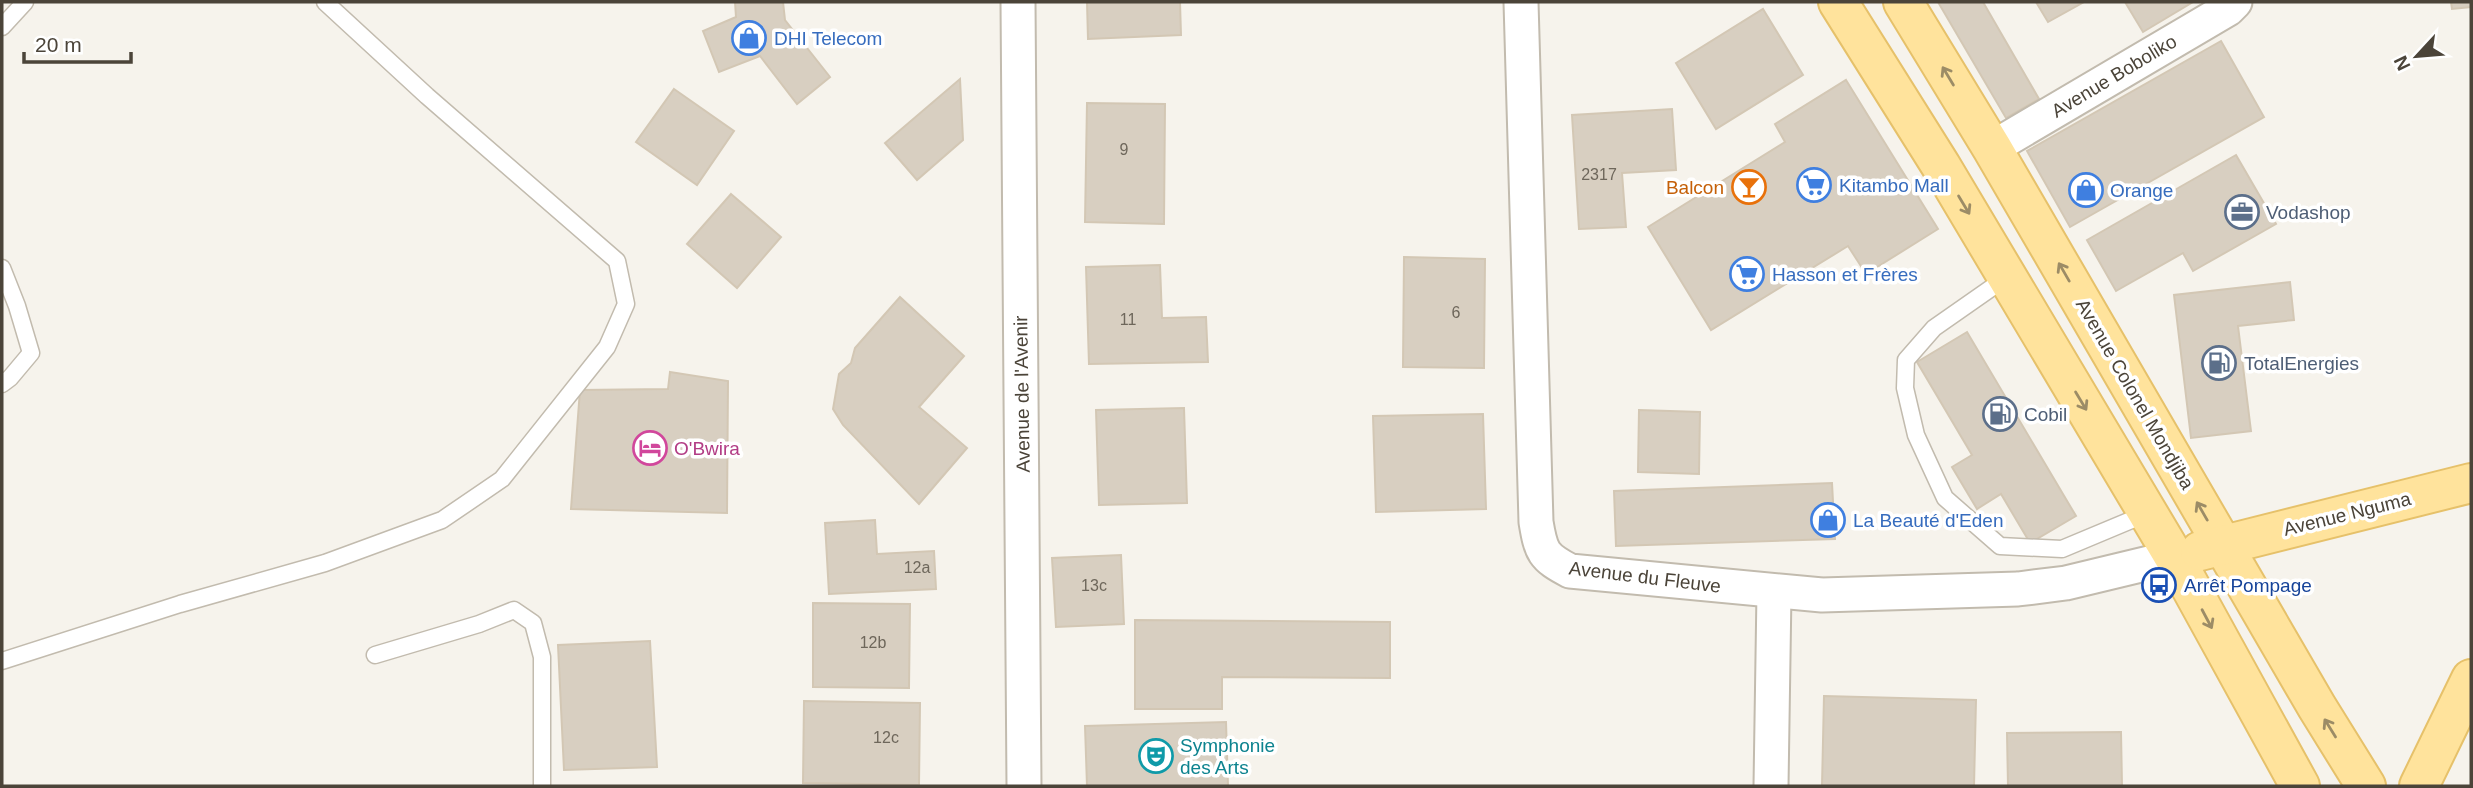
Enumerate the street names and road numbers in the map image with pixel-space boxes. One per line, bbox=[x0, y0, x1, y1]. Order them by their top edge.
street label: Avenue Boboliko bbox=[2048, 30, 2180, 122]
street label: Avenue Colonel Mondjiba bbox=[2072, 295, 2198, 493]
street label: Avenue de l'Avenir bbox=[1010, 315, 1034, 473]
street label: Avenue Nguma bbox=[2281, 488, 2413, 540]
street label: Avenue du Fleuve bbox=[1568, 557, 1722, 597]

